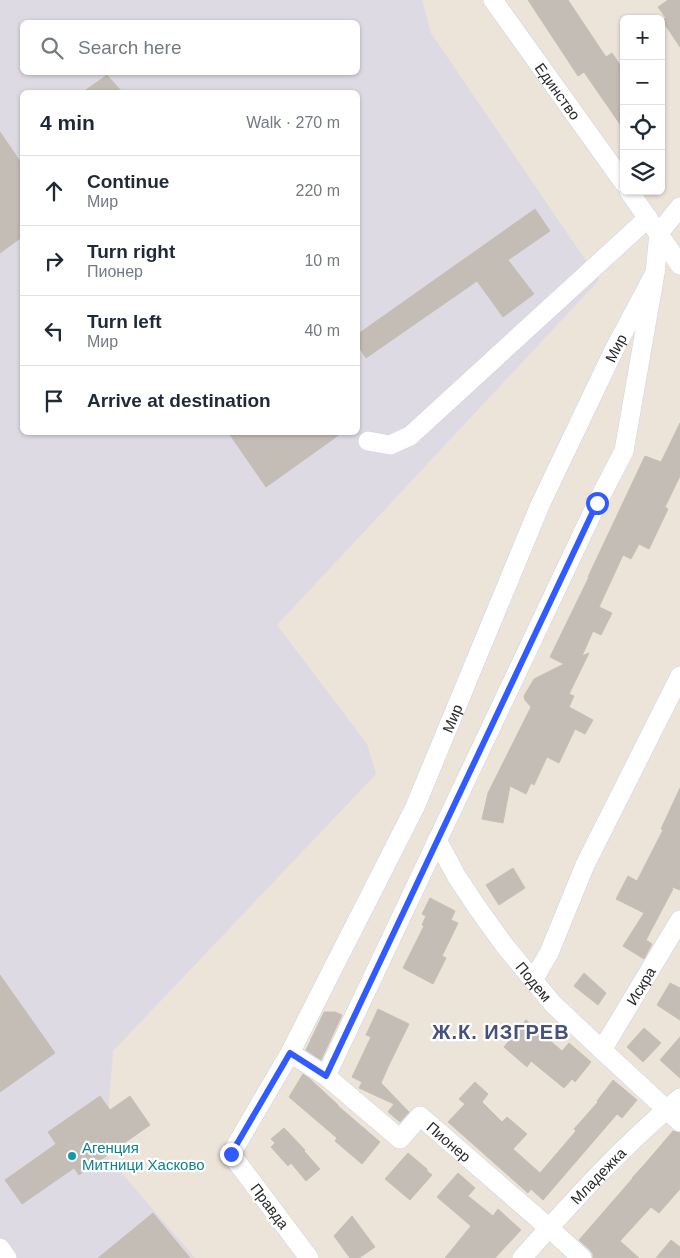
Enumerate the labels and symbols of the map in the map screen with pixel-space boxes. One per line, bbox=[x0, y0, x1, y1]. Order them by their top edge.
street label: Единство bbox=[532, 59, 584, 123]
street label: Мир bbox=[601, 331, 630, 365]
route start bbox=[586, 492, 609, 515]
street label: Мир bbox=[438, 701, 465, 735]
street label: Подем bbox=[513, 958, 555, 1005]
street label: Искра bbox=[623, 963, 659, 1008]
district label: Ж.К. ИЗГРЕВ bbox=[431, 1021, 570, 1043]
street label: Пионер bbox=[424, 1118, 475, 1165]
place label: Агенция Митници Хасково bbox=[82, 1139, 205, 1173]
route end bbox=[220, 1143, 243, 1166]
street label: Младежка bbox=[567, 1143, 629, 1207]
marker: Агенция Митници Хасково bbox=[66, 1150, 78, 1162]
street label: Правда bbox=[247, 1180, 293, 1233]

